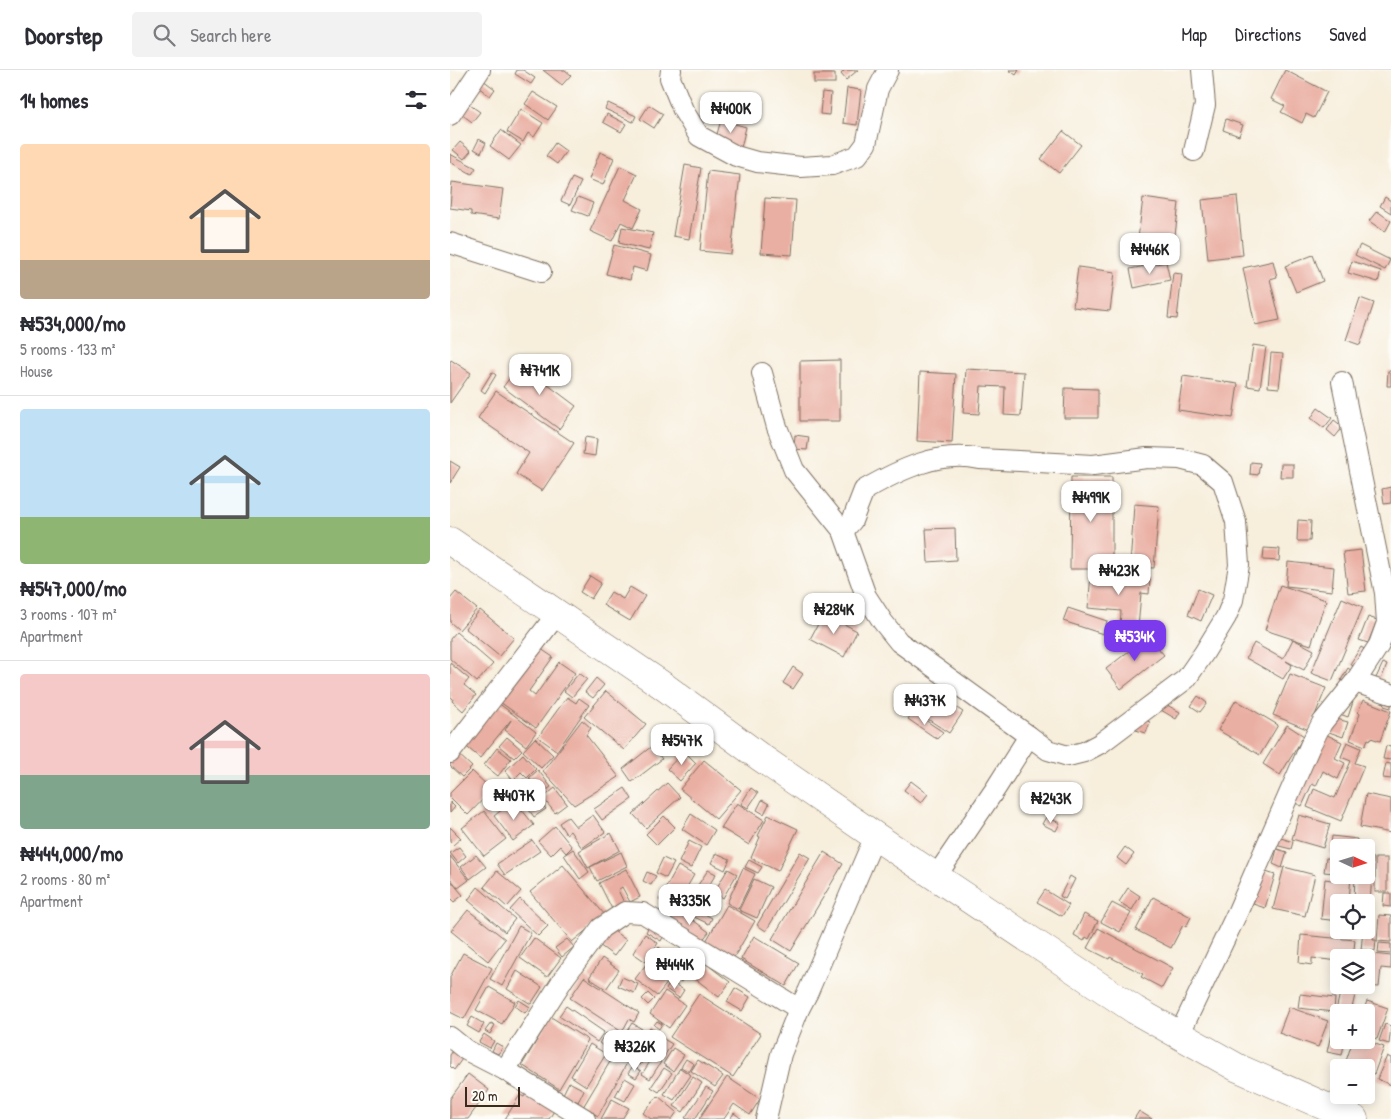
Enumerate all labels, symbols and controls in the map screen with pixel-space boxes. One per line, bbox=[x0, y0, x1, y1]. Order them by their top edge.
search box bbox=[132, 12, 482, 57]
text: Doorstep bbox=[25, 19, 102, 51]
icon: search bbox=[150, 21, 178, 49]
text: Search here bbox=[190, 22, 272, 48]
text: Map bbox=[1182, 22, 1207, 47]
text: Directions bbox=[1235, 22, 1301, 47]
text: Saved bbox=[1329, 22, 1366, 47]
text: 14 homes bbox=[20, 86, 88, 115]
icon: filters bbox=[402, 86, 430, 114]
pin: ₦400K bbox=[696, 92, 766, 134]
text: ₦400K bbox=[711, 97, 751, 119]
icon: home bbox=[180, 176, 270, 266]
pin: ₦446K bbox=[1115, 232, 1185, 275]
text: ₦446K bbox=[1131, 238, 1169, 260]
text: ₦534,000/mo bbox=[20, 309, 125, 338]
text: 5 rooms · 133 m² bbox=[20, 338, 116, 360]
pin: ₦741K bbox=[505, 354, 575, 396]
text: ₦741K bbox=[520, 359, 560, 381]
text: House bbox=[20, 360, 53, 382]
icon: home bbox=[180, 442, 270, 532]
pin: ₦499K bbox=[1056, 480, 1126, 523]
text: ₦499K bbox=[1072, 486, 1110, 508]
pin: ₦423K bbox=[1084, 554, 1154, 596]
text: ₦423K bbox=[1099, 559, 1139, 581]
text: ₦547,000/mo bbox=[20, 574, 126, 603]
pin: ₦284K bbox=[799, 592, 869, 635]
text: ₦284K bbox=[814, 598, 854, 620]
text: 3 rooms · 107 m² bbox=[20, 603, 117, 625]
pin: ₦534K bbox=[1100, 620, 1170, 662]
text: Apartment bbox=[20, 625, 83, 647]
text: ₦534K bbox=[1115, 625, 1155, 647]
pin: ₦437K bbox=[890, 684, 960, 726]
text: ₦437K bbox=[904, 689, 946, 711]
icon: home bbox=[180, 707, 270, 797]
pin: ₦547K bbox=[647, 724, 717, 766]
text: ₦547K bbox=[662, 729, 702, 751]
pin: ₦407K bbox=[479, 778, 549, 821]
pin: ₦243K bbox=[1016, 782, 1086, 824]
text: ₦407K bbox=[493, 784, 535, 806]
text: ₦243K bbox=[1031, 787, 1071, 809]
text: ₦444,000/mo bbox=[20, 839, 123, 868]
north arrow bbox=[1330, 839, 1375, 884]
map controls bbox=[1330, 839, 1375, 1104]
text: 2 rooms · 80 m² bbox=[20, 868, 110, 890]
pin: ₦335K bbox=[655, 884, 725, 926]
text: ₦335K bbox=[669, 889, 711, 911]
text: Apartment bbox=[20, 890, 83, 912]
button: locate bbox=[1330, 894, 1375, 939]
pin: ₦444K bbox=[640, 948, 710, 990]
button: layers bbox=[1330, 949, 1375, 994]
text: ₦444K bbox=[656, 953, 694, 975]
button: + bbox=[1330, 1004, 1375, 1049]
pin: ₦326K bbox=[600, 1030, 670, 1072]
text: ₦326K bbox=[615, 1035, 655, 1057]
button: − bbox=[1330, 1059, 1375, 1104]
scale bar bbox=[465, 1084, 520, 1107]
text: 20 m bbox=[472, 1086, 498, 1105]

